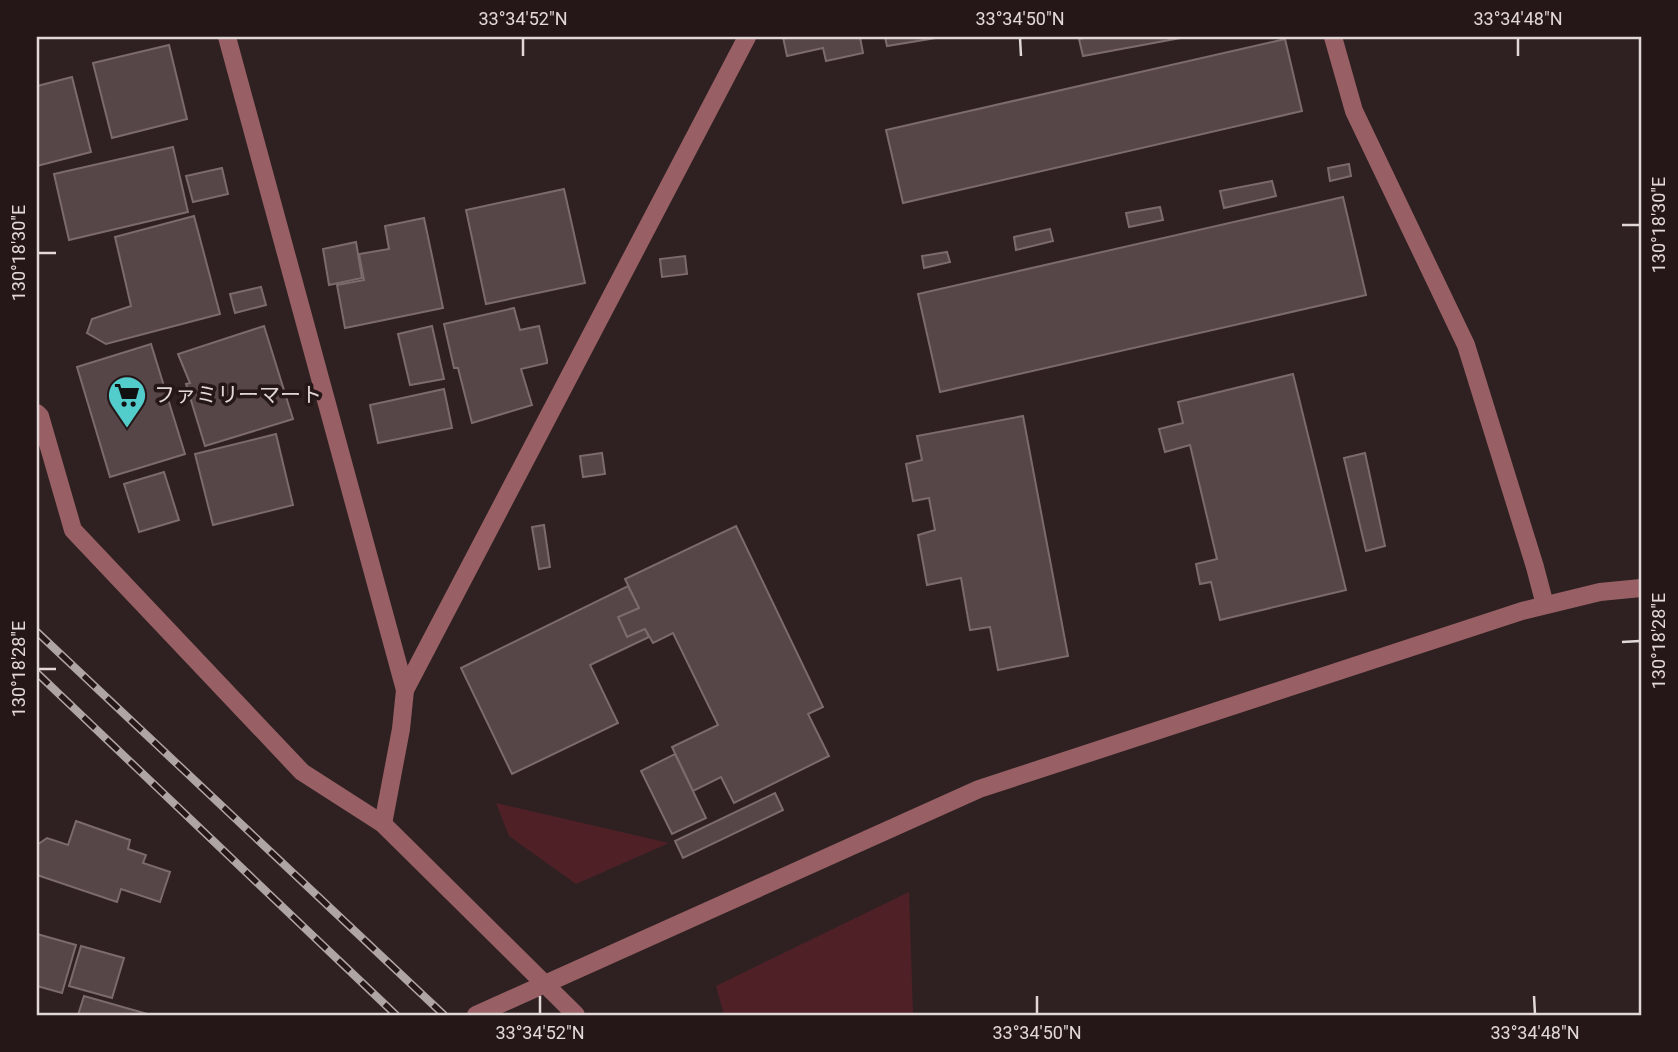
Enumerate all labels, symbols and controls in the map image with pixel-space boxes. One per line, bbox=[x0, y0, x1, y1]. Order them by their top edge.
text: 33°34'52"N bbox=[478, 8, 568, 29]
text: 33°34'50"N bbox=[975, 8, 1065, 29]
text: 33°34'48"N bbox=[1473, 8, 1563, 29]
text: 130°18'30"E bbox=[1648, 177, 1669, 273]
text: 130°18'30"E bbox=[8, 205, 29, 301]
supermarket icon: ファミリーマート bbox=[106, 374, 148, 429]
place label: ファミリーマート bbox=[154, 383, 322, 407]
text: 130°18'28"E bbox=[1648, 593, 1669, 689]
text: 130°18'28"E bbox=[8, 621, 29, 717]
text: 33°34'52"N bbox=[495, 1022, 585, 1043]
text: 33°34'50"N bbox=[992, 1022, 1082, 1043]
text: 33°34'48"N bbox=[1490, 1022, 1580, 1043]

